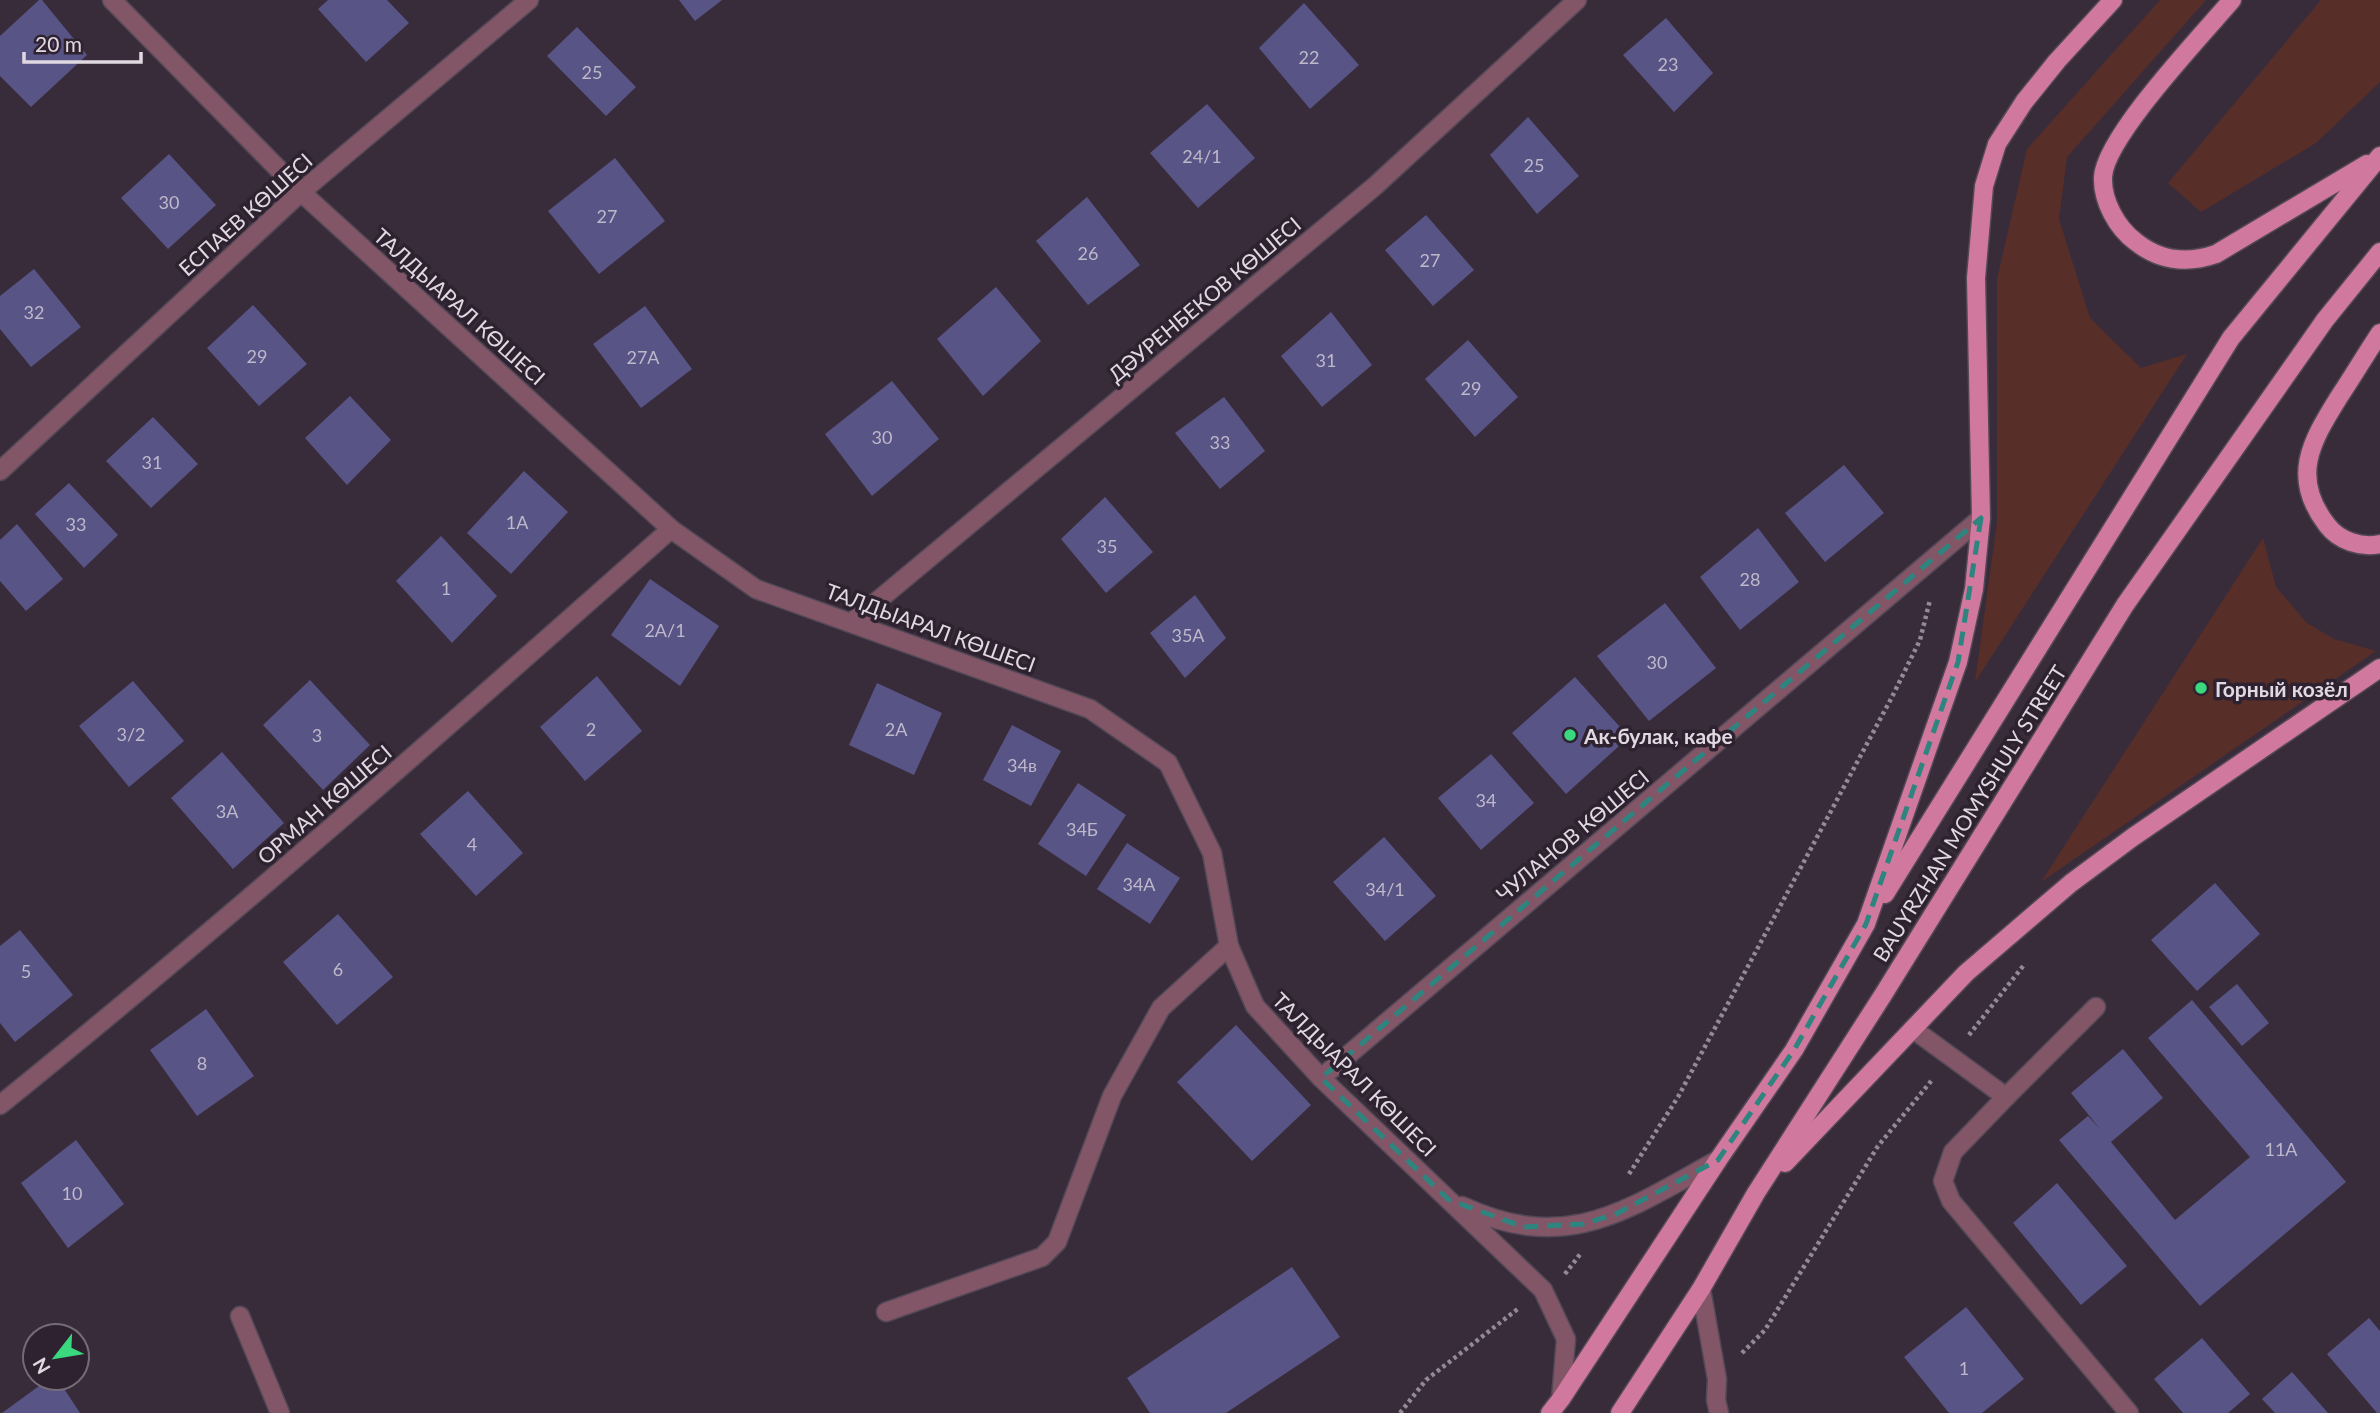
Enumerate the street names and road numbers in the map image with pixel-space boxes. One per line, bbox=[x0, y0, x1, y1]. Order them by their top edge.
street label: ЕСПАЕВ КӨШЕСІ bbox=[173, 147, 317, 281]
street label: ДӘУРЕНБЕКОВ КӨШЕСІ bbox=[1103, 211, 1305, 387]
street label: ТАЛДЫАРАЛ КӨШЕСІ bbox=[369, 223, 551, 389]
street label: ТАЛДЫАРАЛ КӨШЕСІ bbox=[823, 577, 1039, 677]
street label: BAUYRZHAN MOMYSHULY STREET bbox=[1867, 660, 2071, 966]
street label: ОРМАН КӨШЕСІ bbox=[252, 739, 396, 869]
street label: ЧУЛАНОВ КӨШЕСІ bbox=[1491, 764, 1653, 906]
street label: ТАЛДЫАРАЛ КӨШЕСІ bbox=[1268, 987, 1442, 1161]

